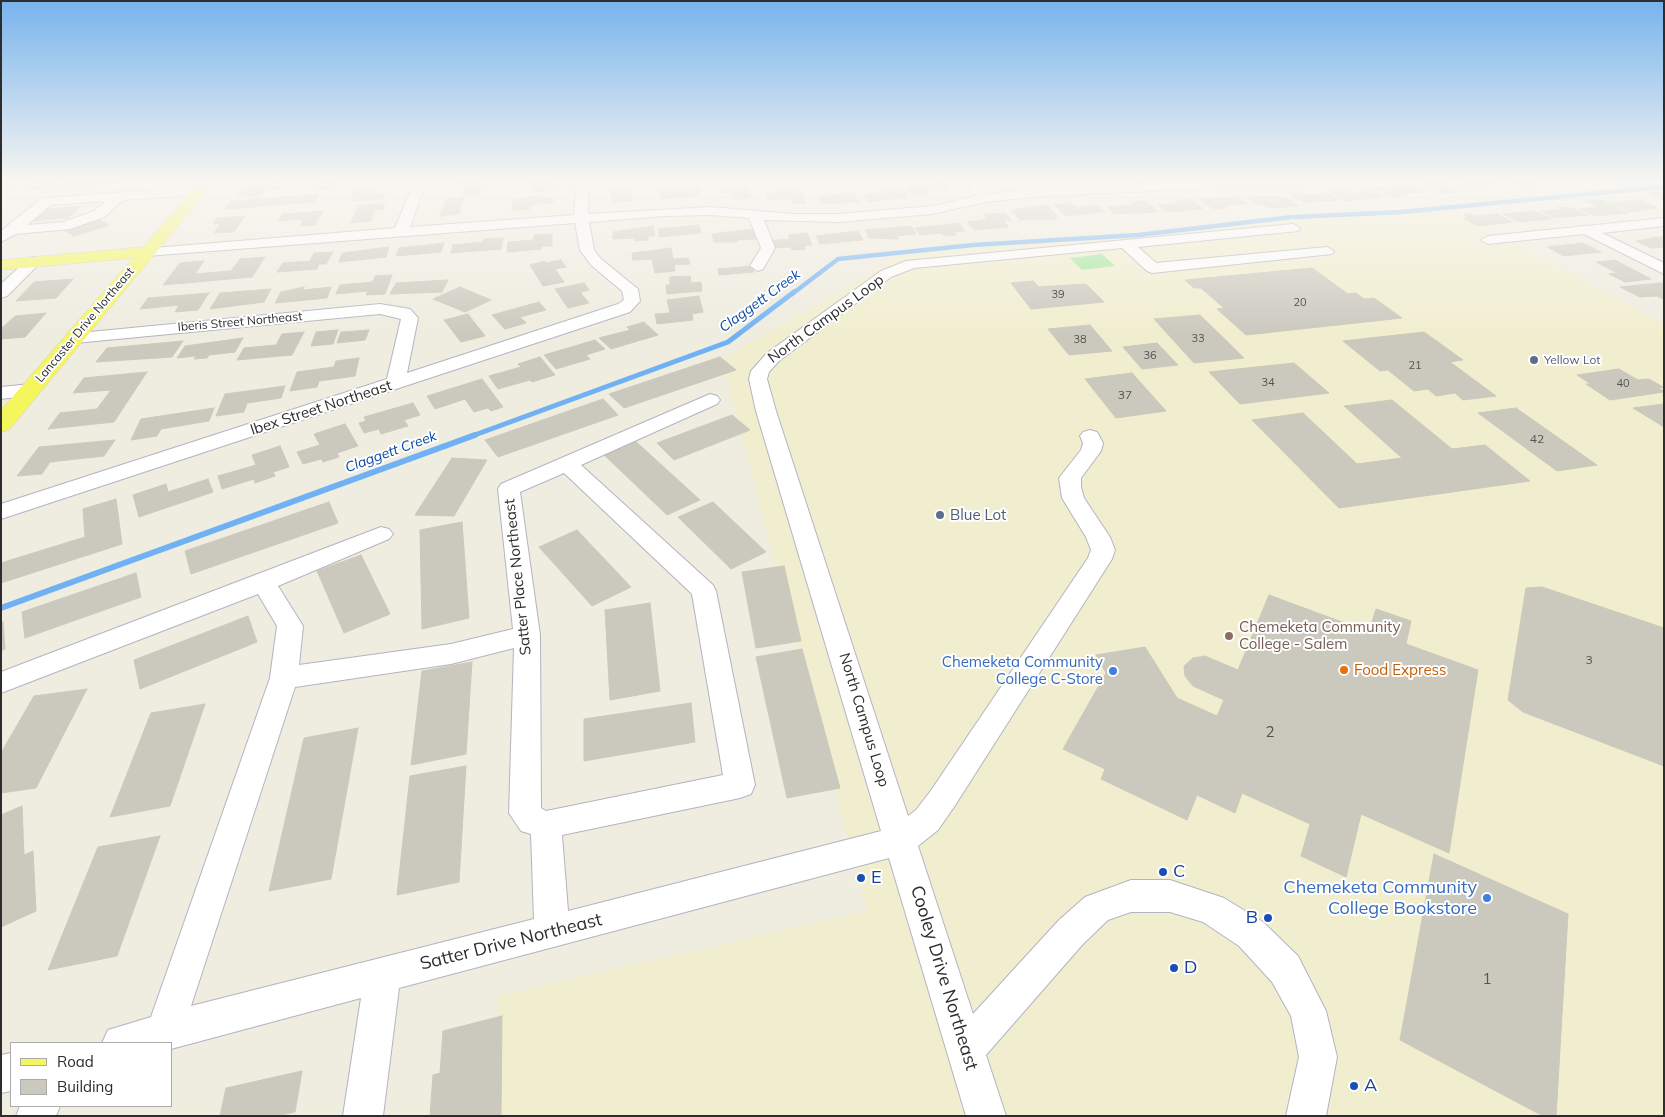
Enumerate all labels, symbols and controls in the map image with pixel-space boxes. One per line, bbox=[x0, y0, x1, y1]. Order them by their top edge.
street label: Lancaster Drive Northeast bbox=[33, 265, 137, 385]
water label: Claggett Creek bbox=[716, 266, 804, 336]
street label: North Campus Loop bbox=[764, 271, 888, 367]
house number: 39 bbox=[1051, 288, 1065, 302]
house number: 20 bbox=[1293, 296, 1307, 310]
street label: Iberis Street Northeast bbox=[177, 309, 303, 335]
house number: 33 bbox=[1191, 332, 1205, 346]
house number: 38 bbox=[1073, 333, 1087, 347]
house number: 36 bbox=[1143, 349, 1157, 363]
place label: Yellow Lot bbox=[1544, 353, 1600, 367]
marker: Yellow Lot bbox=[1528, 354, 1540, 366]
house number: 21 bbox=[1408, 359, 1422, 373]
house number: 34 bbox=[1261, 376, 1275, 390]
street label: Ibex Street Northeast bbox=[248, 377, 394, 439]
house number: 40 bbox=[1616, 377, 1630, 391]
house number: 37 bbox=[1118, 388, 1132, 402]
water label: Claggett Creek bbox=[343, 428, 439, 476]
house number: 42 bbox=[1530, 432, 1544, 446]
street label: Satter Place Northeast bbox=[501, 498, 535, 656]
place label: Blue Lot bbox=[950, 506, 1006, 524]
marker: Blue Lot bbox=[934, 509, 946, 521]
place label: Chemeketa Community College - Salem bbox=[1239, 618, 1400, 653]
marker: Chemeketa Community College - Salem bbox=[1223, 630, 1235, 642]
street label: North Campus Loop bbox=[835, 651, 893, 789]
place label: Chemeketa Community College C-Store bbox=[942, 653, 1103, 688]
house number: 3 bbox=[1585, 653, 1593, 667]
place label: Food Express bbox=[1354, 661, 1446, 679]
marker: Food Express bbox=[1338, 664, 1350, 676]
marker: Chemeketa Community College C-Store bbox=[1107, 665, 1119, 677]
house number: 2 bbox=[1266, 723, 1274, 741]
place label: C bbox=[1173, 861, 1185, 883]
marker: C bbox=[1157, 866, 1169, 878]
place label: E bbox=[871, 867, 882, 889]
marker: E bbox=[855, 872, 867, 884]
place label: Chemeketa Community College Bookstore bbox=[1283, 877, 1477, 920]
street label: Cooley Drive Northeast bbox=[906, 883, 982, 1073]
marker: Chemeketa Community College Bookstore bbox=[1481, 892, 1493, 904]
place label: B bbox=[1246, 907, 1258, 929]
street label: Satter Drive Northeast bbox=[418, 909, 604, 975]
marker: B bbox=[1262, 912, 1274, 924]
place label: D bbox=[1184, 957, 1197, 979]
marker: D bbox=[1168, 962, 1180, 974]
house number: 1 bbox=[1483, 970, 1491, 988]
legend bbox=[10, 1042, 172, 1107]
text: Road bbox=[57, 1052, 94, 1071]
place label: A bbox=[1364, 1075, 1377, 1097]
text: Building bbox=[57, 1077, 113, 1096]
marker: A bbox=[1348, 1080, 1360, 1092]

